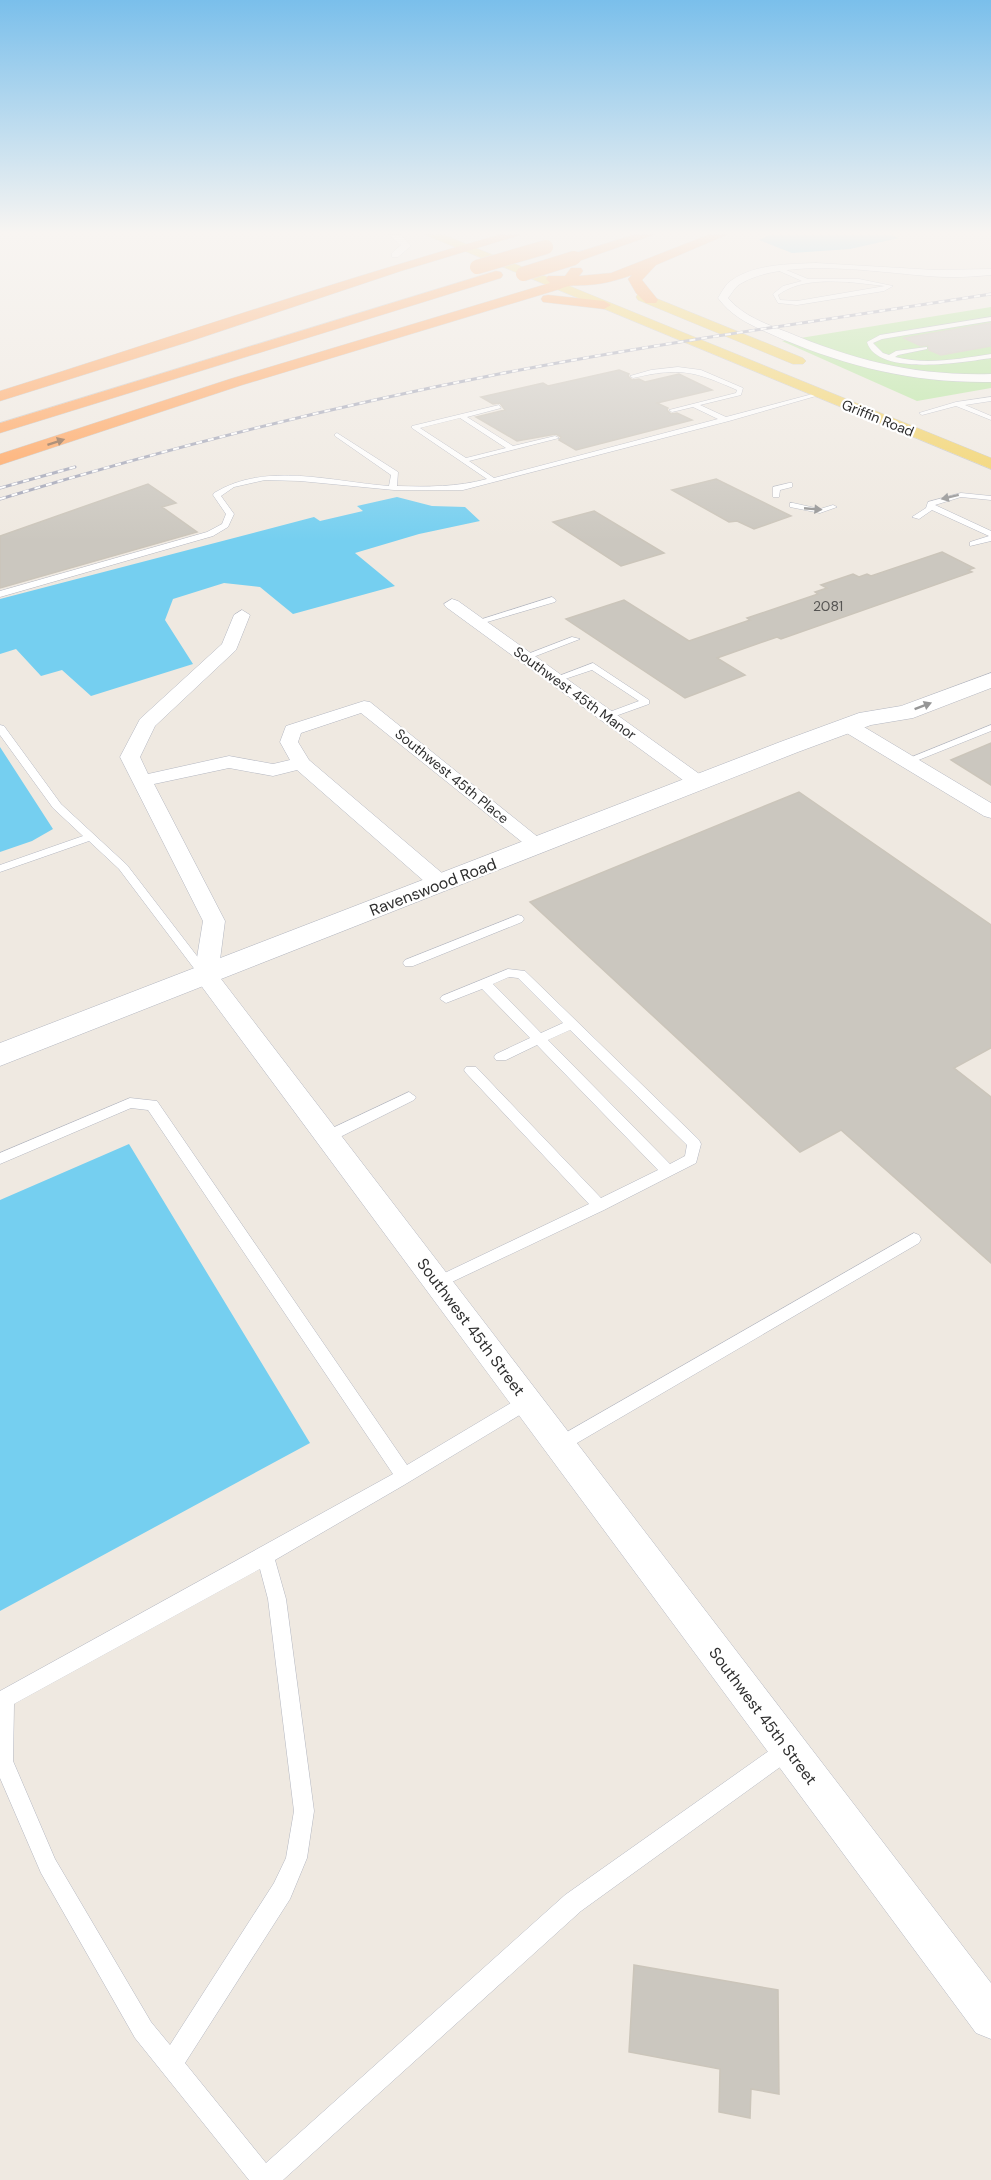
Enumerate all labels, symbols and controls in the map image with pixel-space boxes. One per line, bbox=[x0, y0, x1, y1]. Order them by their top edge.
street label: Griffin Road bbox=[839, 395, 917, 441]
one-way arrow bbox=[47, 437, 65, 446]
one-way arrow bbox=[941, 492, 959, 502]
one-way arrow bbox=[804, 504, 823, 514]
house number: 2081 bbox=[813, 597, 843, 615]
street label: Southwest 45th Manor bbox=[510, 642, 640, 744]
one-way arrow bbox=[915, 700, 933, 710]
street label: Southwest 45th Place bbox=[391, 725, 513, 828]
street label: Ravenswood Road bbox=[367, 853, 499, 921]
street label: Southwest 45th Street bbox=[412, 1254, 530, 1400]
street label: Southwest 45th Street bbox=[704, 1643, 822, 1789]

